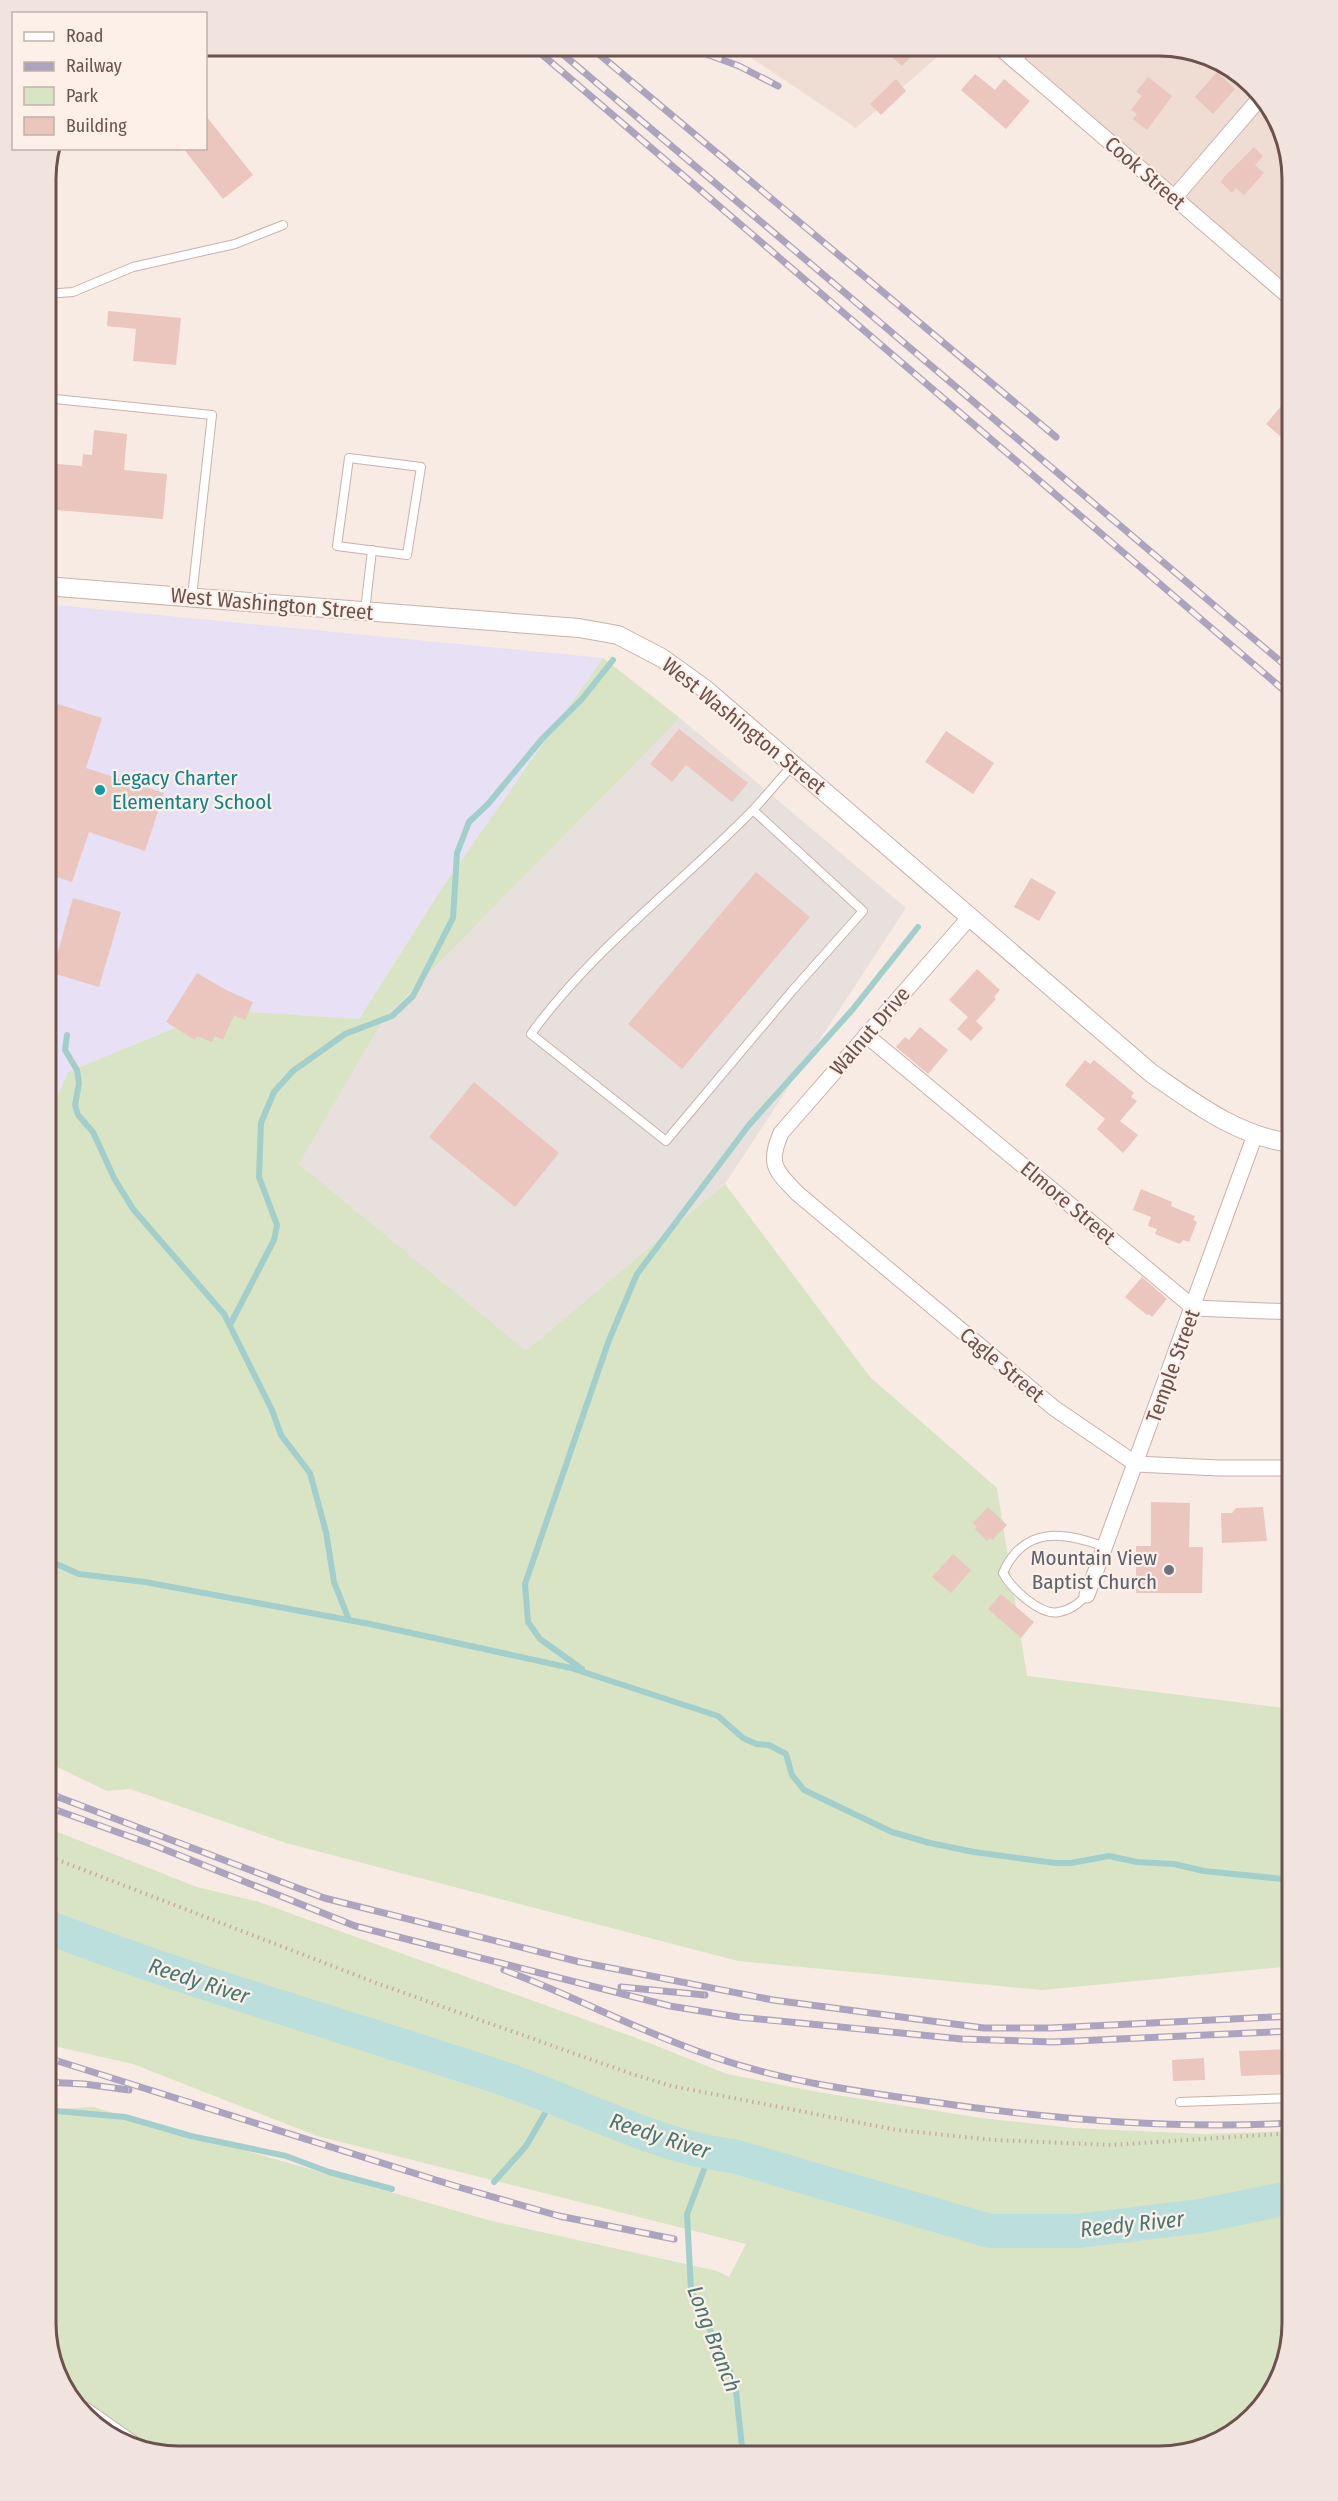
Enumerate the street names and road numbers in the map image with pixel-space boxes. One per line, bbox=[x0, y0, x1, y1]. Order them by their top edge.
street label: Cook Street bbox=[1099, 131, 1191, 215]
street label: West Washington Street bbox=[170, 582, 375, 626]
street label: West Washington Street bbox=[657, 652, 831, 800]
street label: Walnut Drive bbox=[824, 981, 916, 1081]
street label: Elmore Street bbox=[1015, 1156, 1121, 1250]
street label: Temple Street bbox=[1140, 1306, 1206, 1426]
street label: Cagle Street bbox=[954, 1322, 1050, 1408]

